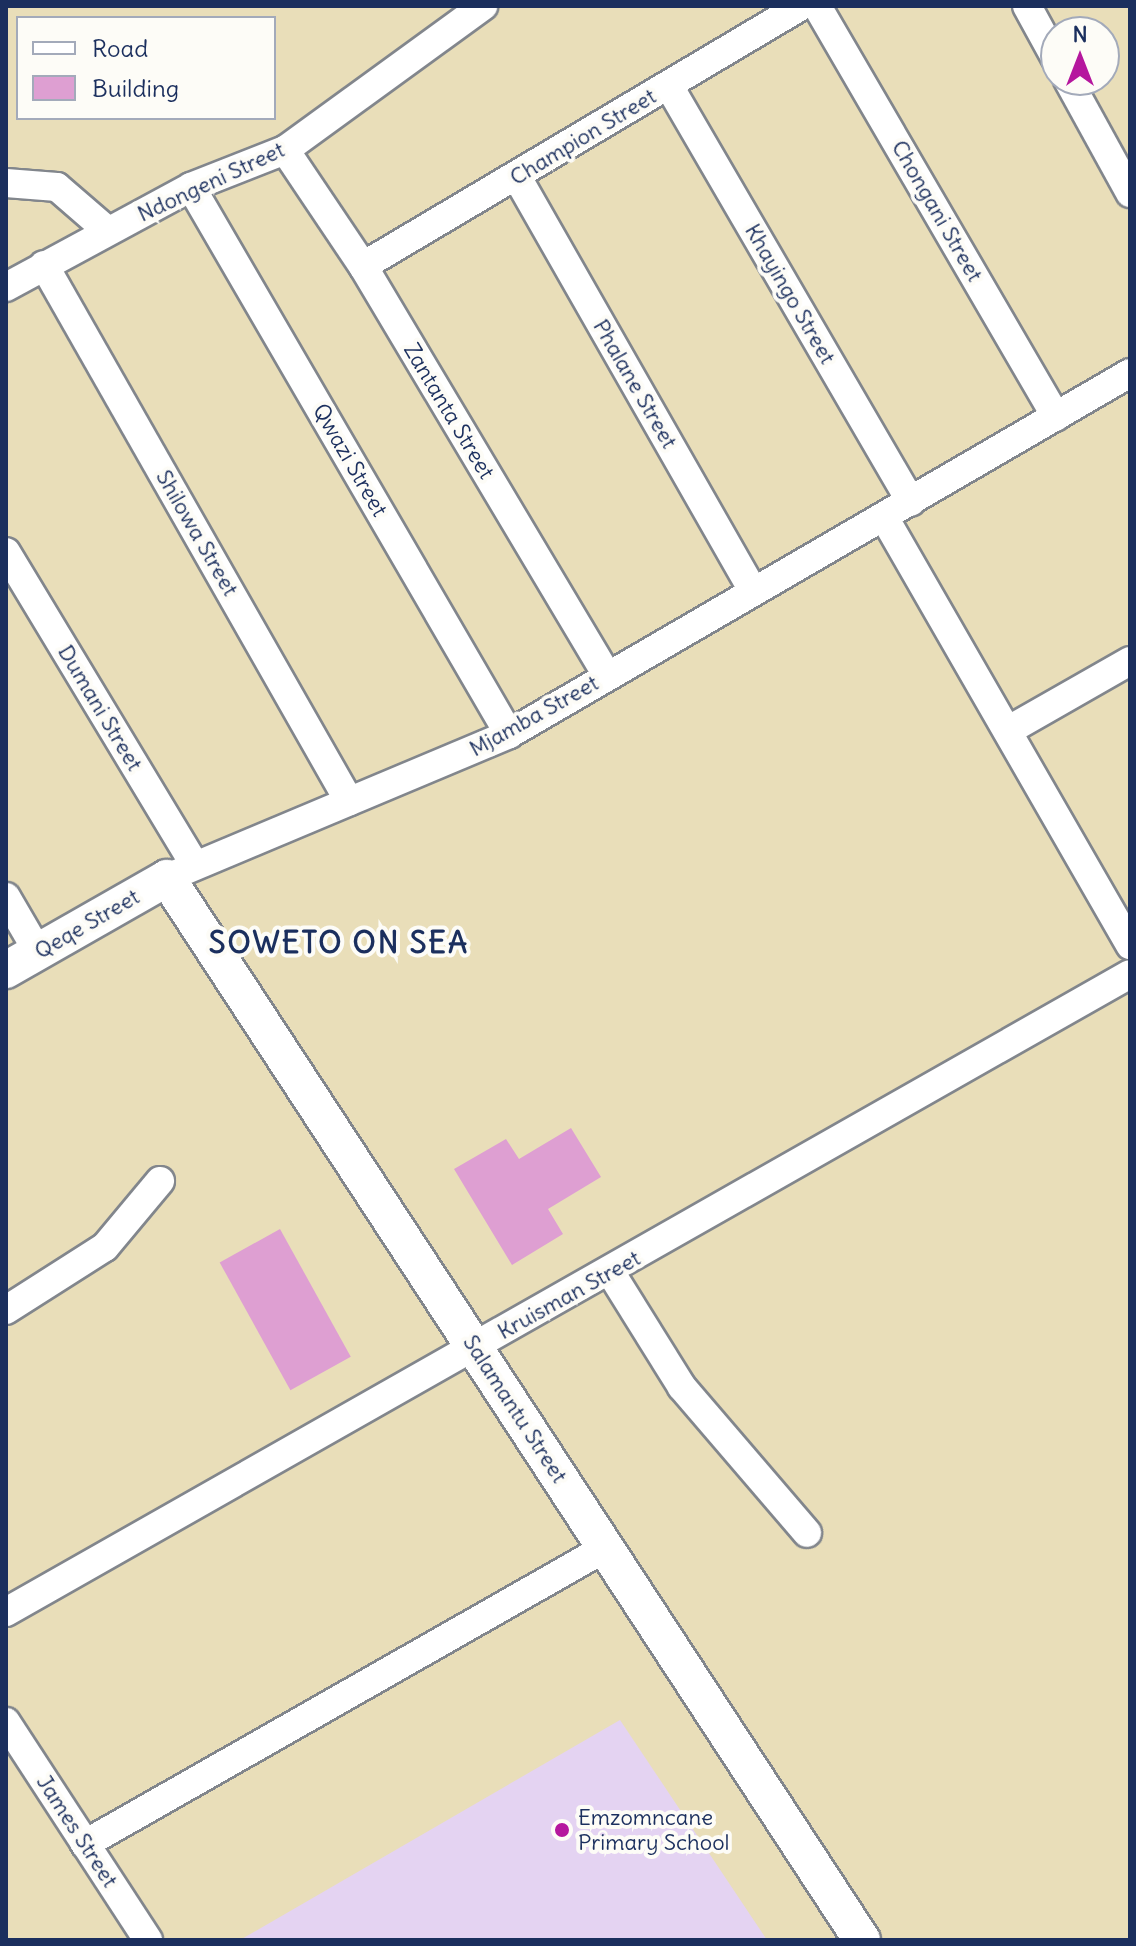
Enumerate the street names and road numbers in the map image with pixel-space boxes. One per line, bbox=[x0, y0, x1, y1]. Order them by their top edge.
street label: Champion Street bbox=[505, 83, 661, 191]
street label: Ndongeni Street bbox=[133, 136, 289, 228]
street label: Chongani Street bbox=[886, 136, 988, 286]
street label: Khayingo Street bbox=[739, 219, 841, 369]
street label: Phalane Street bbox=[587, 315, 683, 453]
street label: Zantanta Street bbox=[398, 338, 500, 484]
street label: Qwazi Street bbox=[307, 399, 393, 521]
street label: Shilowa Street bbox=[150, 465, 244, 601]
street label: Dumani Street bbox=[52, 640, 148, 776]
street label: Mjamba Street bbox=[465, 670, 603, 762]
street label: Qeqe Street bbox=[30, 883, 144, 965]
street label: Kruisman Street bbox=[493, 1245, 645, 1345]
street label: Salamantu Street bbox=[457, 1330, 573, 1488]
street label: James Street bbox=[31, 1770, 123, 1892]

